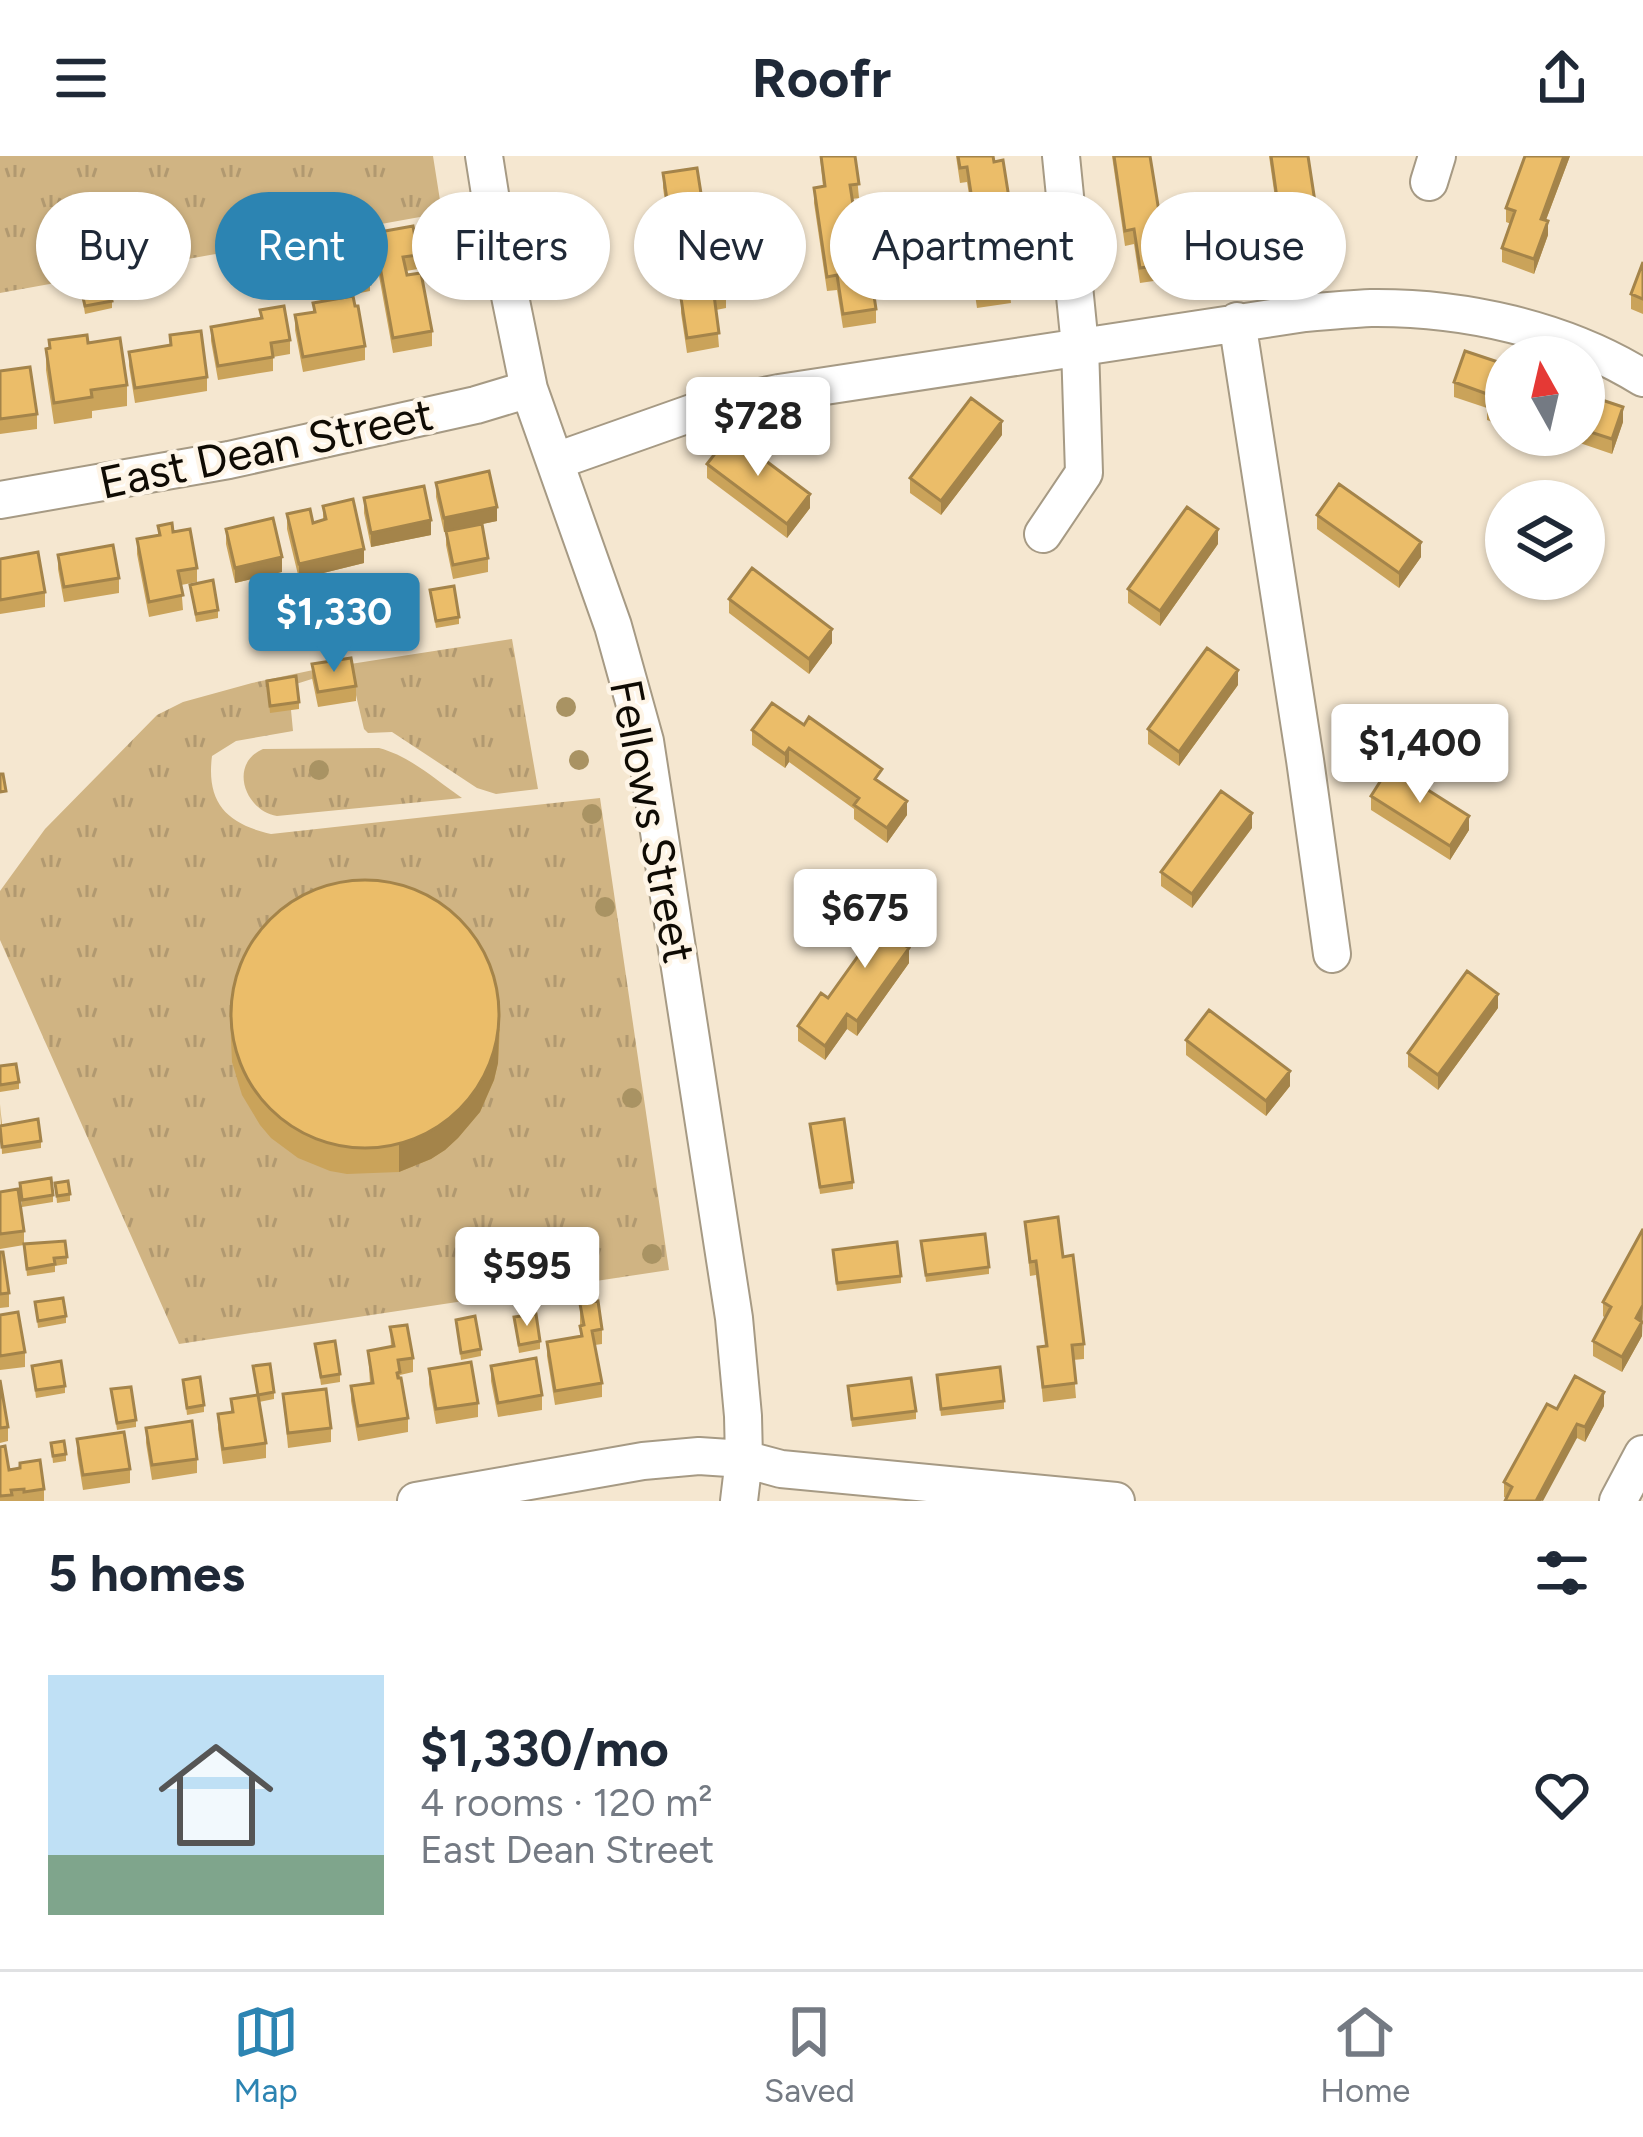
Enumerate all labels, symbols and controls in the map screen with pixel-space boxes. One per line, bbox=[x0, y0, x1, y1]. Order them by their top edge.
icon: menu bbox=[48, 45, 114, 111]
icon: share bbox=[1529, 45, 1595, 111]
text: Roofr bbox=[752, 46, 891, 111]
chip: Buy bbox=[36, 192, 191, 300]
chip: Rent bbox=[215, 192, 388, 300]
chip: Filters bbox=[412, 192, 610, 300]
chip: New bbox=[634, 192, 806, 300]
chip: Apartment bbox=[830, 192, 1117, 300]
chip: House bbox=[1141, 192, 1346, 300]
north arrow bbox=[1485, 336, 1605, 456]
map controls bbox=[1485, 336, 1605, 600]
pin: $728 bbox=[687, 377, 829, 479]
street label: East Dean Street bbox=[94, 386, 438, 510]
text: $728 bbox=[713, 392, 803, 439]
button: layers bbox=[1485, 480, 1605, 600]
pin: $1,330 bbox=[236, 573, 432, 675]
text: $1,330 bbox=[276, 588, 392, 635]
street label: Fellows Street bbox=[599, 675, 707, 967]
pin: $1,400 bbox=[1322, 704, 1518, 806]
text: $1,400 bbox=[1358, 719, 1482, 766]
pin: $675 bbox=[794, 869, 936, 971]
text: $675 bbox=[821, 884, 909, 931]
pin: $595 bbox=[456, 1227, 598, 1329]
text: $595 bbox=[482, 1242, 572, 1289]
icon: filters bbox=[1529, 1540, 1595, 1606]
text: 5 homes bbox=[48, 1543, 245, 1604]
text: $1,330/mo bbox=[420, 1718, 669, 1779]
icon: home bbox=[144, 1723, 288, 1867]
icon: heart bbox=[1529, 1762, 1595, 1828]
text: 4 rooms · 120 m² bbox=[420, 1779, 713, 1826]
text: East Dean Street bbox=[420, 1826, 714, 1873]
tab: Map bbox=[233, 1999, 299, 2110]
tab: Saved bbox=[764, 1999, 855, 2110]
tab: Home bbox=[1320, 1999, 1410, 2110]

